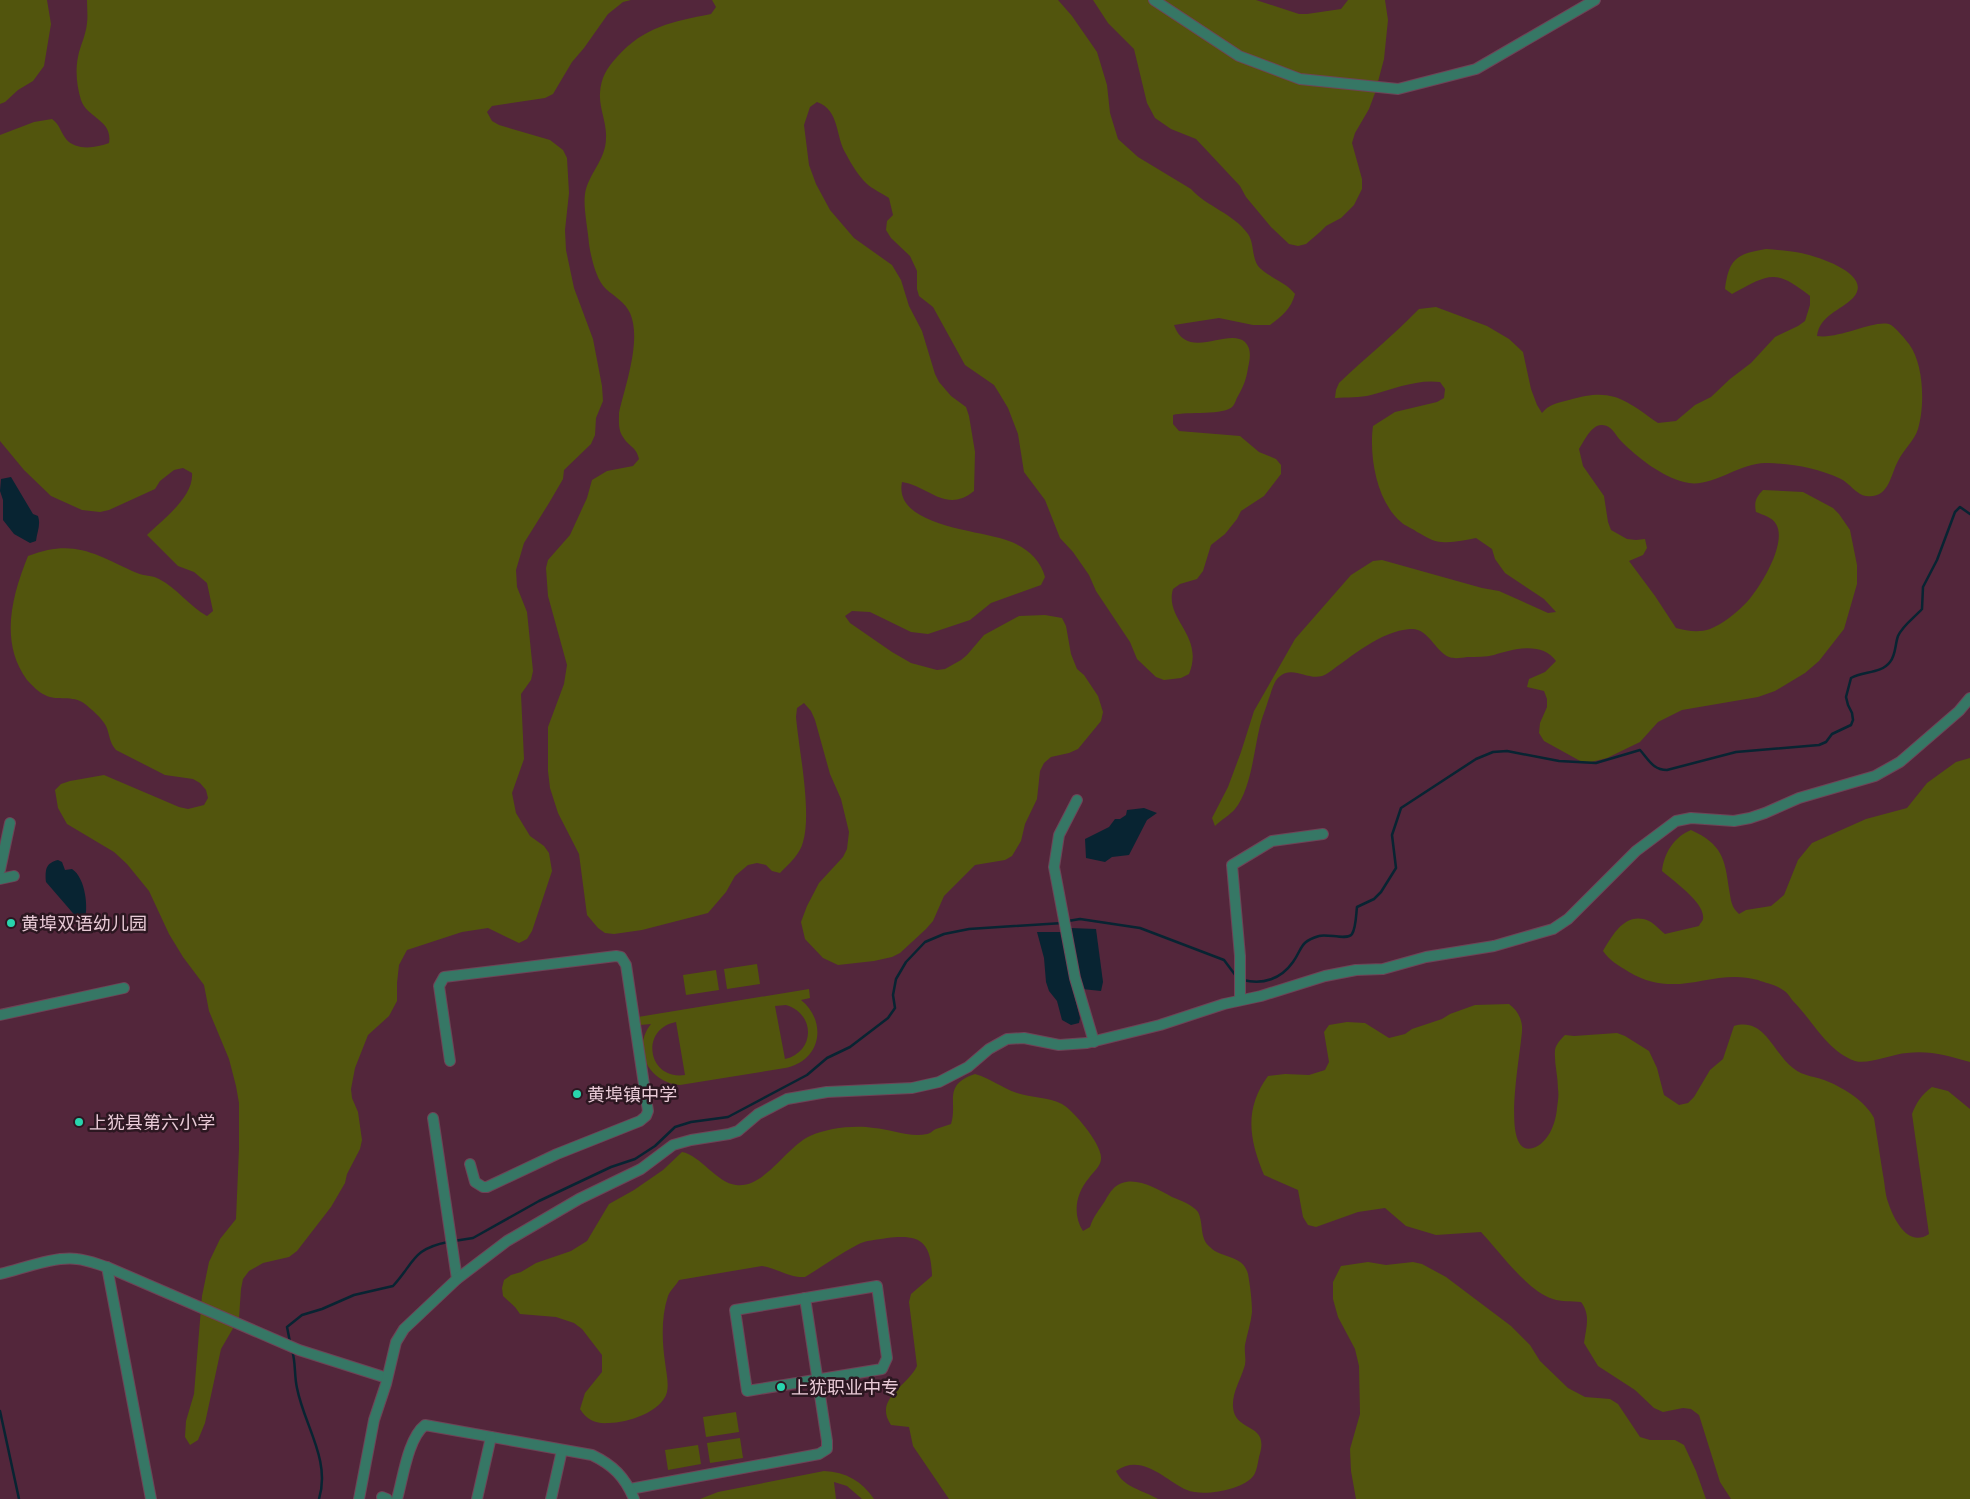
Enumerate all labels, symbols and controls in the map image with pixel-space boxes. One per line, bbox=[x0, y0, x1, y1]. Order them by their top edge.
place label: 黄埠双语幼儿园 bbox=[21, 912, 147, 935]
marker: 黄埠双语幼儿园 bbox=[5, 917, 17, 929]
place label: 黄埠镇中学 bbox=[587, 1083, 677, 1106]
marker: 黄埠镇中学 bbox=[571, 1088, 583, 1100]
place label: 上犹县第六小学 bbox=[89, 1111, 215, 1134]
marker: 上犹县第六小学 bbox=[73, 1116, 85, 1128]
place label: 上犹职业中专 bbox=[791, 1376, 899, 1399]
marker: 上犹职业中专 bbox=[775, 1381, 787, 1393]

